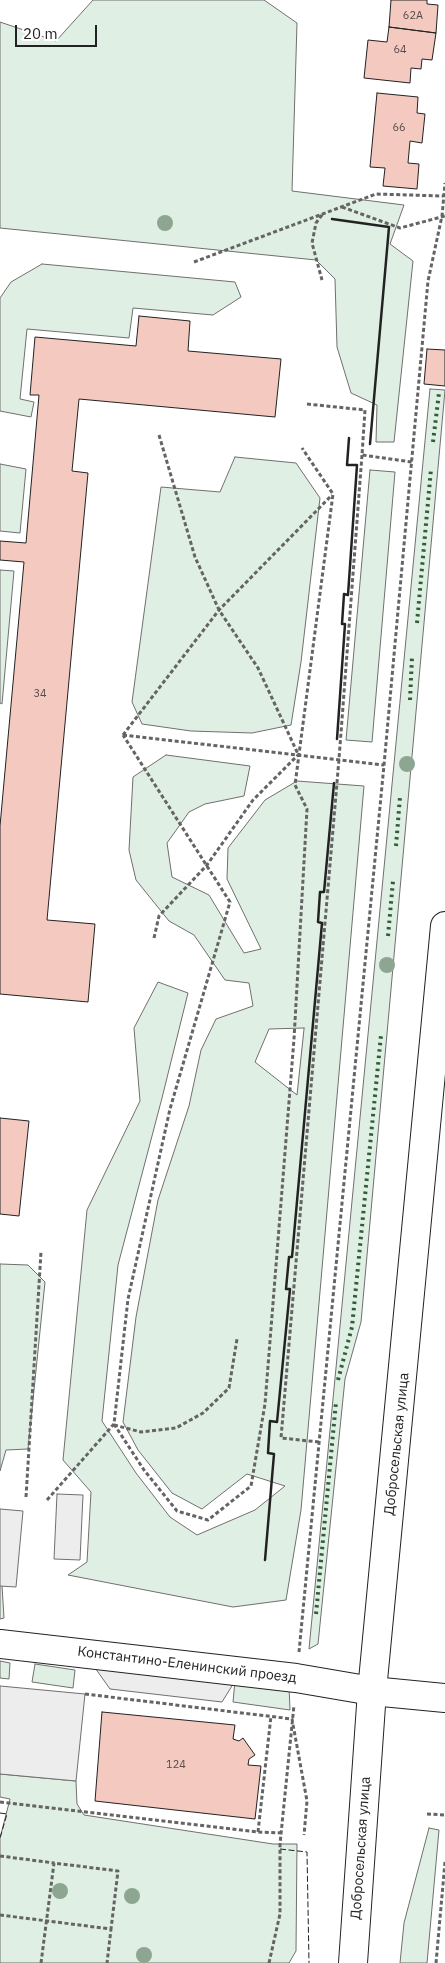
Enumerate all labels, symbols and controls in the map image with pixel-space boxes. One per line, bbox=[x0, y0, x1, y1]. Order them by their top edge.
house number: 62А bbox=[403, 9, 423, 23]
scale bar bbox=[18, 15, 100, 47]
text: 20 m bbox=[23, 24, 58, 43]
house number: 64 bbox=[393, 43, 407, 57]
house number: 66 bbox=[392, 121, 406, 135]
house number: 34 bbox=[33, 687, 47, 701]
street label: Добросельская улица bbox=[381, 1372, 413, 1516]
street label: Константино-Еленинский проезд bbox=[76, 1643, 298, 1687]
house number: 124 bbox=[166, 1758, 186, 1772]
street label: Добросельская улица bbox=[348, 1776, 374, 1920]

